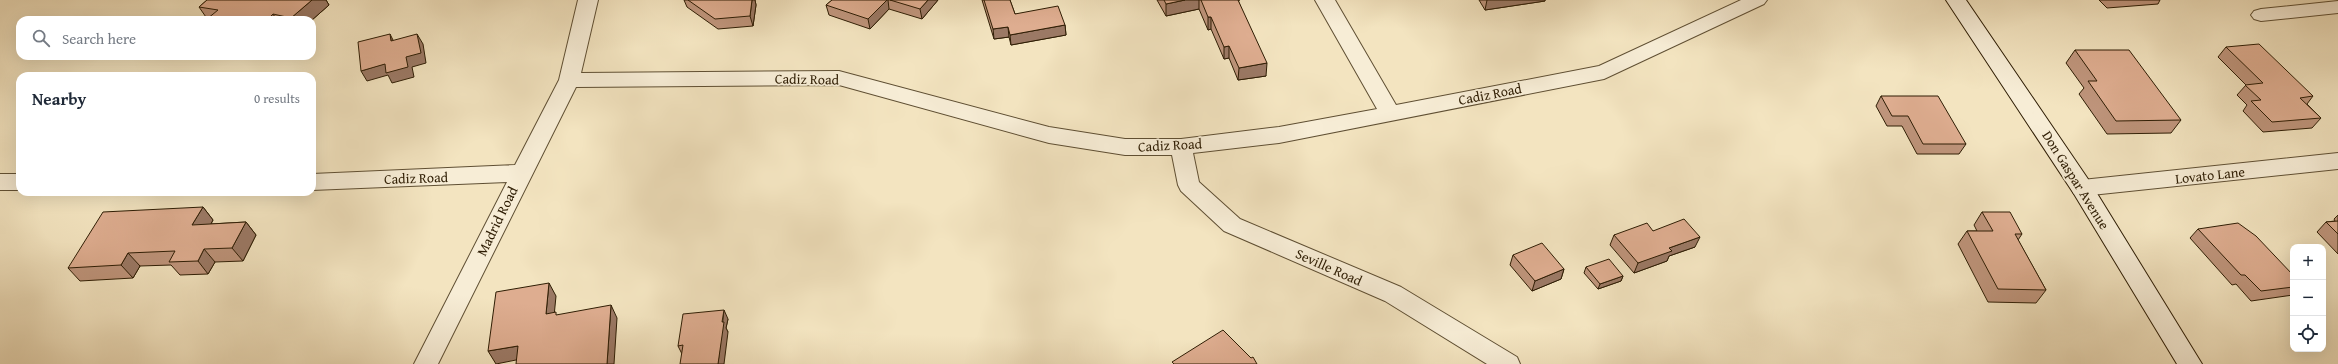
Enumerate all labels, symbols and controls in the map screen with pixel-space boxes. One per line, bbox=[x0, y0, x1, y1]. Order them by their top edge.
search box bbox=[16, 16, 316, 60]
icon: search bbox=[30, 27, 52, 49]
text: Search here bbox=[62, 28, 136, 49]
street label: Cadiz Road bbox=[775, 68, 840, 90]
street label: Cadiz Road bbox=[1457, 78, 1524, 110]
text: Nearby bbox=[32, 86, 86, 111]
text: 0 results bbox=[254, 89, 300, 108]
street label: Don Gaspar Avenue bbox=[2038, 127, 2115, 234]
street label: Cadiz Road bbox=[1137, 133, 1203, 157]
street label: Lovato Lane bbox=[2174, 161, 2246, 189]
street label: Cadiz Road bbox=[384, 167, 449, 189]
street label: Madrid Road bbox=[472, 182, 523, 259]
street label: Seville Road bbox=[1292, 243, 1366, 291]
map controls bbox=[2290, 244, 2326, 352]
button: + bbox=[2290, 244, 2326, 280]
button: − bbox=[2290, 280, 2326, 316]
button: locate bbox=[2290, 316, 2326, 352]

